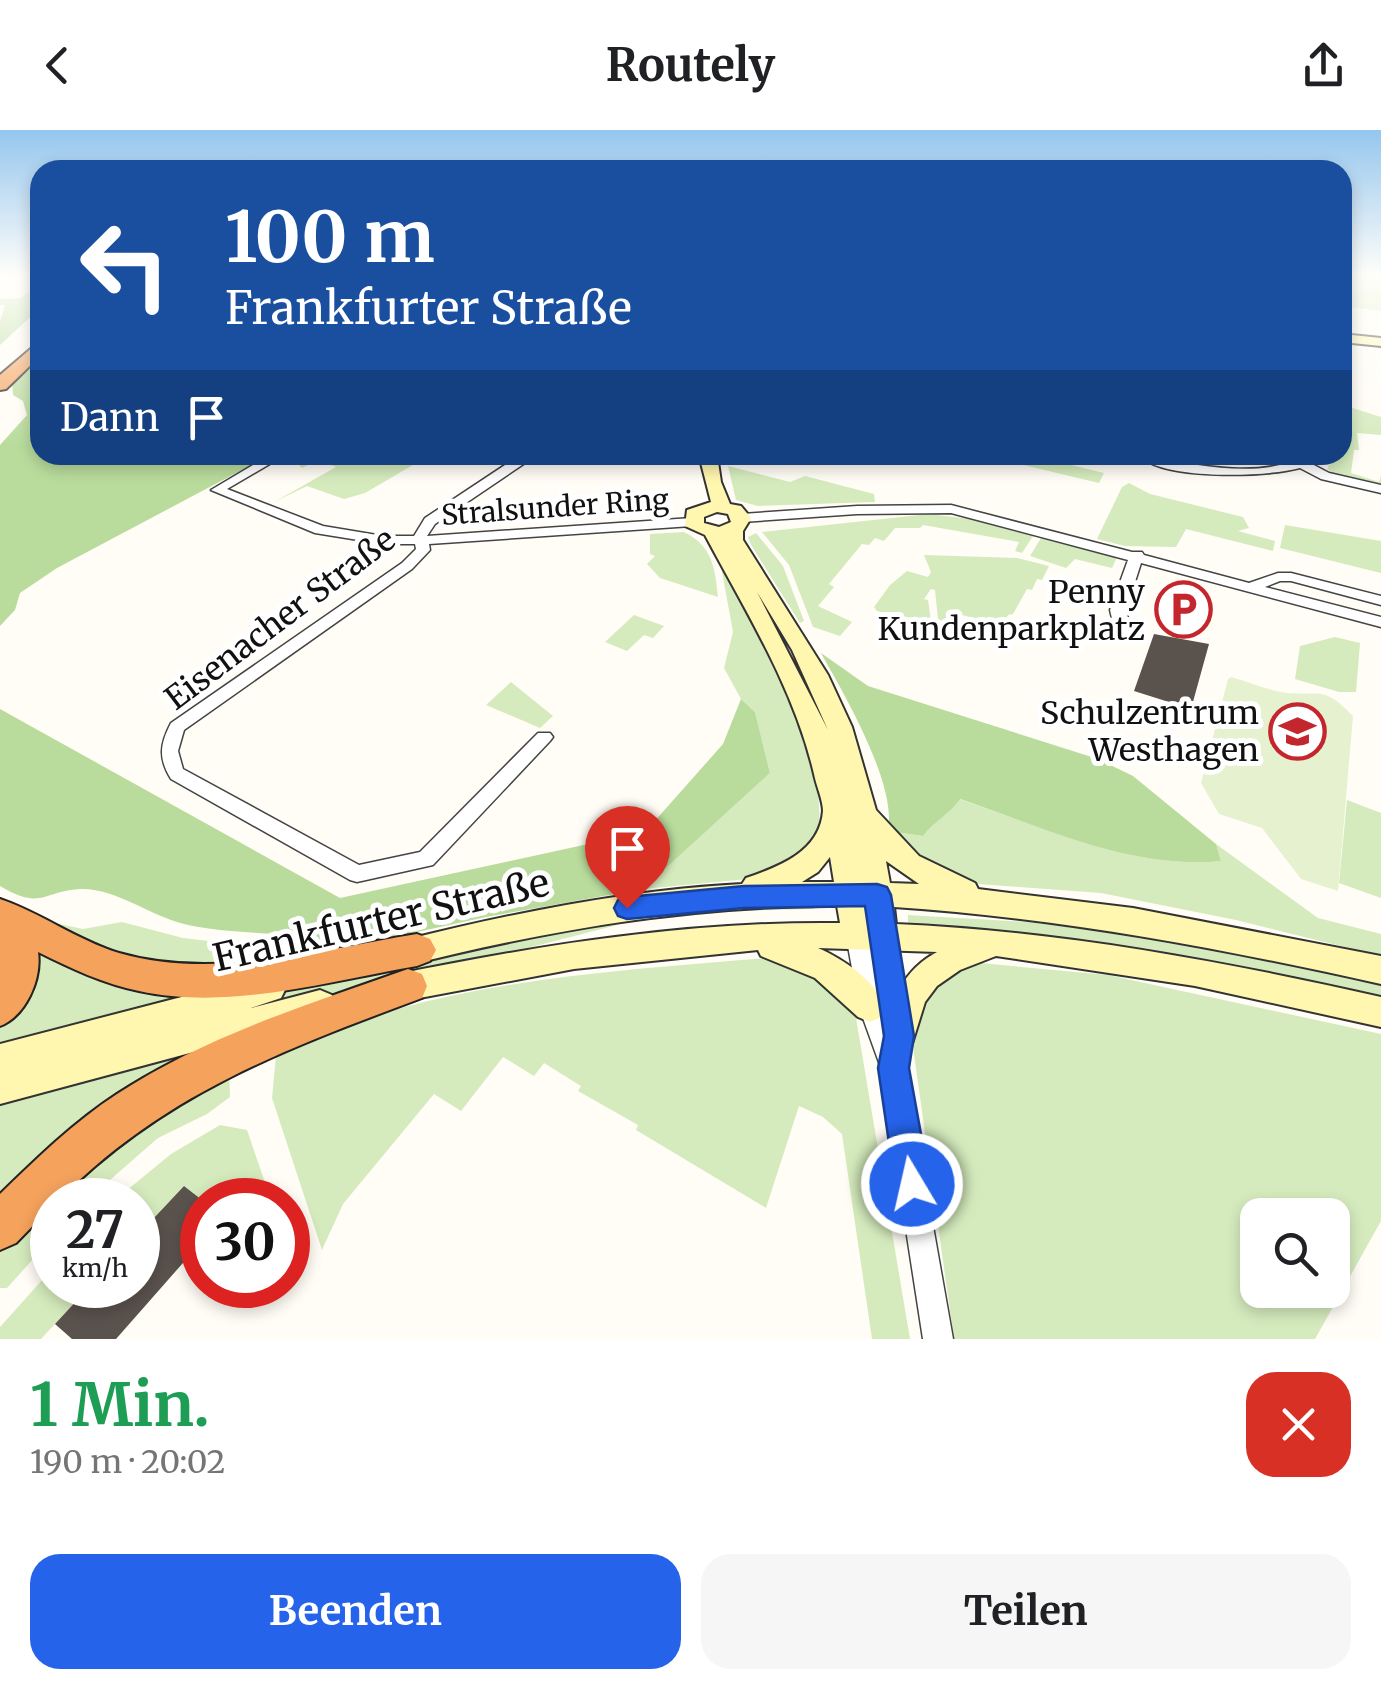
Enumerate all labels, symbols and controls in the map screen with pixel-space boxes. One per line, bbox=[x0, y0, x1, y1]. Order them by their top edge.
text: Routely bbox=[606, 37, 775, 93]
icon: back bbox=[30, 38, 85, 93]
icon: share bbox=[1296, 38, 1351, 93]
text: 100 m bbox=[225, 193, 435, 281]
icon: left bbox=[60, 200, 190, 330]
text: Frankfurter Straße bbox=[225, 280, 632, 336]
icon: arrive bbox=[179, 390, 234, 445]
text: Dann bbox=[60, 394, 159, 441]
street label: Stralsunder Ring bbox=[440, 481, 670, 533]
street label: Eisenacher Straße bbox=[157, 519, 403, 719]
place label: Penny Kundenparkplatz bbox=[878, 572, 1145, 649]
parking icon: Penny Kundenparkplatz bbox=[1154, 580, 1214, 640]
place label: Schulzentrum Westhagen bbox=[1040, 693, 1259, 770]
school or university icon: Schulzentrum Westhagen bbox=[1268, 701, 1328, 761]
pin bbox=[585, 806, 670, 909]
icon: arrive bbox=[600, 821, 655, 876]
street label: Frankfurter Straße bbox=[208, 858, 554, 982]
position arrow bbox=[860, 1132, 964, 1236]
speed limit sign: 30 bbox=[180, 1178, 310, 1308]
map controls bbox=[1240, 1198, 1350, 1308]
button: search bbox=[1240, 1198, 1350, 1308]
text: 27 bbox=[66, 1199, 124, 1262]
text: km/h bbox=[62, 1252, 128, 1284]
text: 1 Min. bbox=[30, 1367, 210, 1442]
button: close bbox=[1246, 1372, 1351, 1477]
text: 190 m · 20:02 bbox=[30, 1442, 226, 1482]
button: Beenden bbox=[30, 1554, 681, 1669]
button: Teilen bbox=[701, 1554, 1351, 1669]

